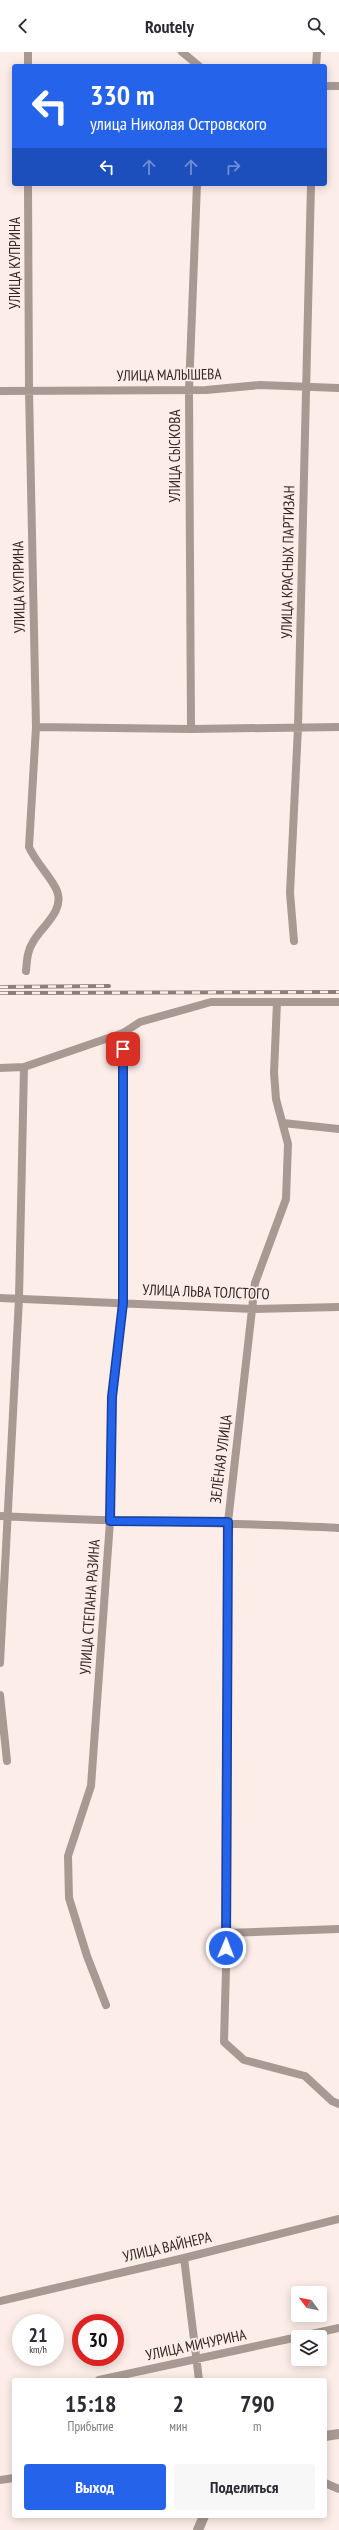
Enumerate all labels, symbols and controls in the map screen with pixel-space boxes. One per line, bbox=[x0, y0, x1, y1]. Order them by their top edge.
icon: back bbox=[12, 15, 34, 37]
text: Routely bbox=[145, 15, 194, 38]
icon: search bbox=[305, 15, 327, 37]
text: 330 m bbox=[90, 76, 154, 113]
icon: left bbox=[24, 80, 76, 132]
text: улица Николая Островского bbox=[90, 112, 267, 135]
icon: left bbox=[96, 156, 118, 178]
icon: ahead bbox=[138, 156, 160, 178]
icon: ahead bbox=[180, 156, 202, 178]
icon: right bbox=[222, 156, 244, 178]
street label: УЛИЦА КУПРИНА bbox=[5, 216, 24, 309]
street label: УЛИЦА МАЛЫШЕВА bbox=[116, 364, 222, 385]
street label: УЛИЦА СЫСКОВА bbox=[165, 409, 184, 502]
street label: УЛИЦА КРАСНЫХ ПАРТИЗАН bbox=[277, 485, 298, 639]
street label: УЛИЦА КУПРИНА bbox=[8, 540, 29, 633]
pin bbox=[106, 1032, 140, 1066]
icon: arrive bbox=[112, 1038, 134, 1060]
street label: УЛИЦА ЛЬВА ТОЛСТОГО bbox=[142, 1280, 270, 1303]
street label: ЗЕЛЁНАЯ УЛИЦА bbox=[206, 1412, 235, 1504]
street label: УЛИЦА СТЕПАНА РАЗИНА bbox=[75, 1538, 104, 1675]
position arrow bbox=[205, 1927, 247, 1969]
street label: УЛИЦА ВАЙНЕРА bbox=[121, 2227, 214, 2266]
north arrow bbox=[291, 2286, 327, 2322]
map controls bbox=[291, 2286, 327, 2366]
speed limit sign: 30 bbox=[72, 2314, 124, 2366]
text: 21 bbox=[28, 2322, 48, 2348]
street label: УЛИЦА МИЧУРИНА bbox=[144, 2324, 249, 2364]
button: layers bbox=[291, 2330, 327, 2366]
text: km/h bbox=[29, 2343, 47, 2356]
text: 15:18 bbox=[65, 2388, 117, 2419]
text: 2 bbox=[173, 2388, 184, 2419]
text: 790 bbox=[240, 2388, 274, 2419]
text: Прибытие bbox=[68, 2418, 114, 2435]
text: мин bbox=[169, 2418, 187, 2435]
text: m bbox=[253, 2418, 261, 2435]
button: Выход bbox=[24, 2464, 166, 2510]
button: Поделиться bbox=[174, 2464, 315, 2510]

